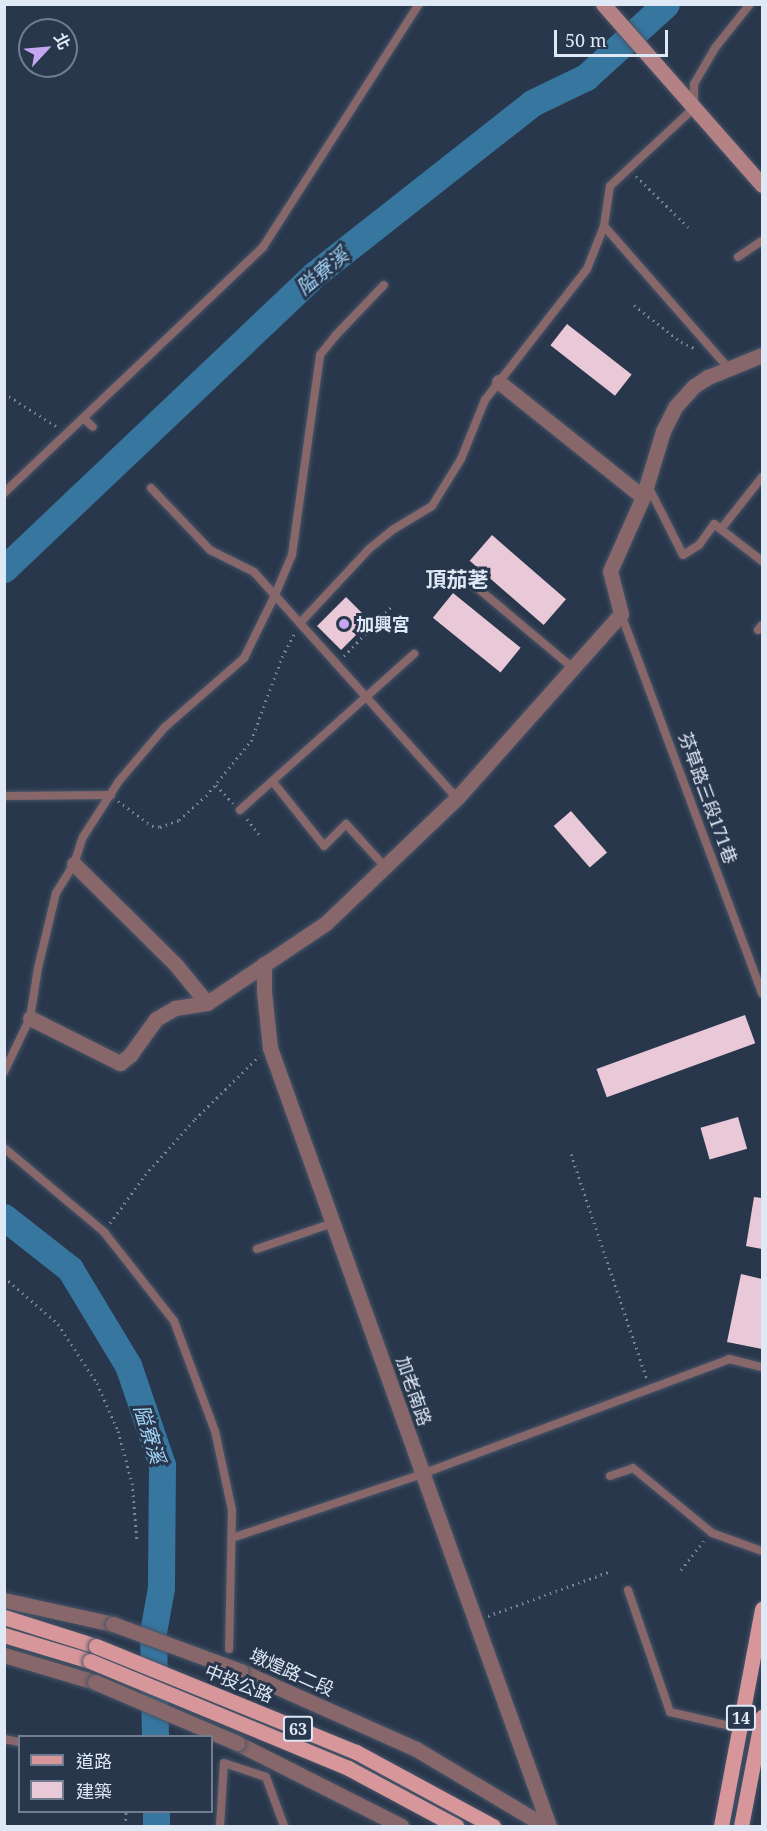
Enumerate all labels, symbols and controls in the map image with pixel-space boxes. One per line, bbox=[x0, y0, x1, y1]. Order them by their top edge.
north arrow bbox=[18, 18, 78, 78]
scale bar bbox=[557, 18, 671, 56]
text: 50 m bbox=[565, 28, 607, 52]
text: 北 bbox=[49, 29, 76, 53]
water label: 隘寮溪 bbox=[291, 243, 353, 299]
district label: 頂茄荖 bbox=[426, 566, 488, 592]
place label: 加興宮 bbox=[356, 613, 410, 635]
marker: 加興宮 bbox=[337, 617, 351, 631]
street label: 芬草路三段171巷 bbox=[674, 729, 742, 867]
street label: 加老南路 bbox=[392, 1353, 436, 1429]
water label: 隘寮溪 bbox=[130, 1402, 170, 1466]
street label: 墩煌路二段 bbox=[246, 1644, 338, 1700]
street label: 中投公路 bbox=[202, 1660, 276, 1706]
road number: 14 bbox=[724, 1705, 758, 1731]
road number: 63 bbox=[282, 1716, 314, 1742]
legend bbox=[18, 1735, 213, 1813]
text: 道路 bbox=[76, 1749, 112, 1773]
text: 建築 bbox=[76, 1779, 112, 1803]

